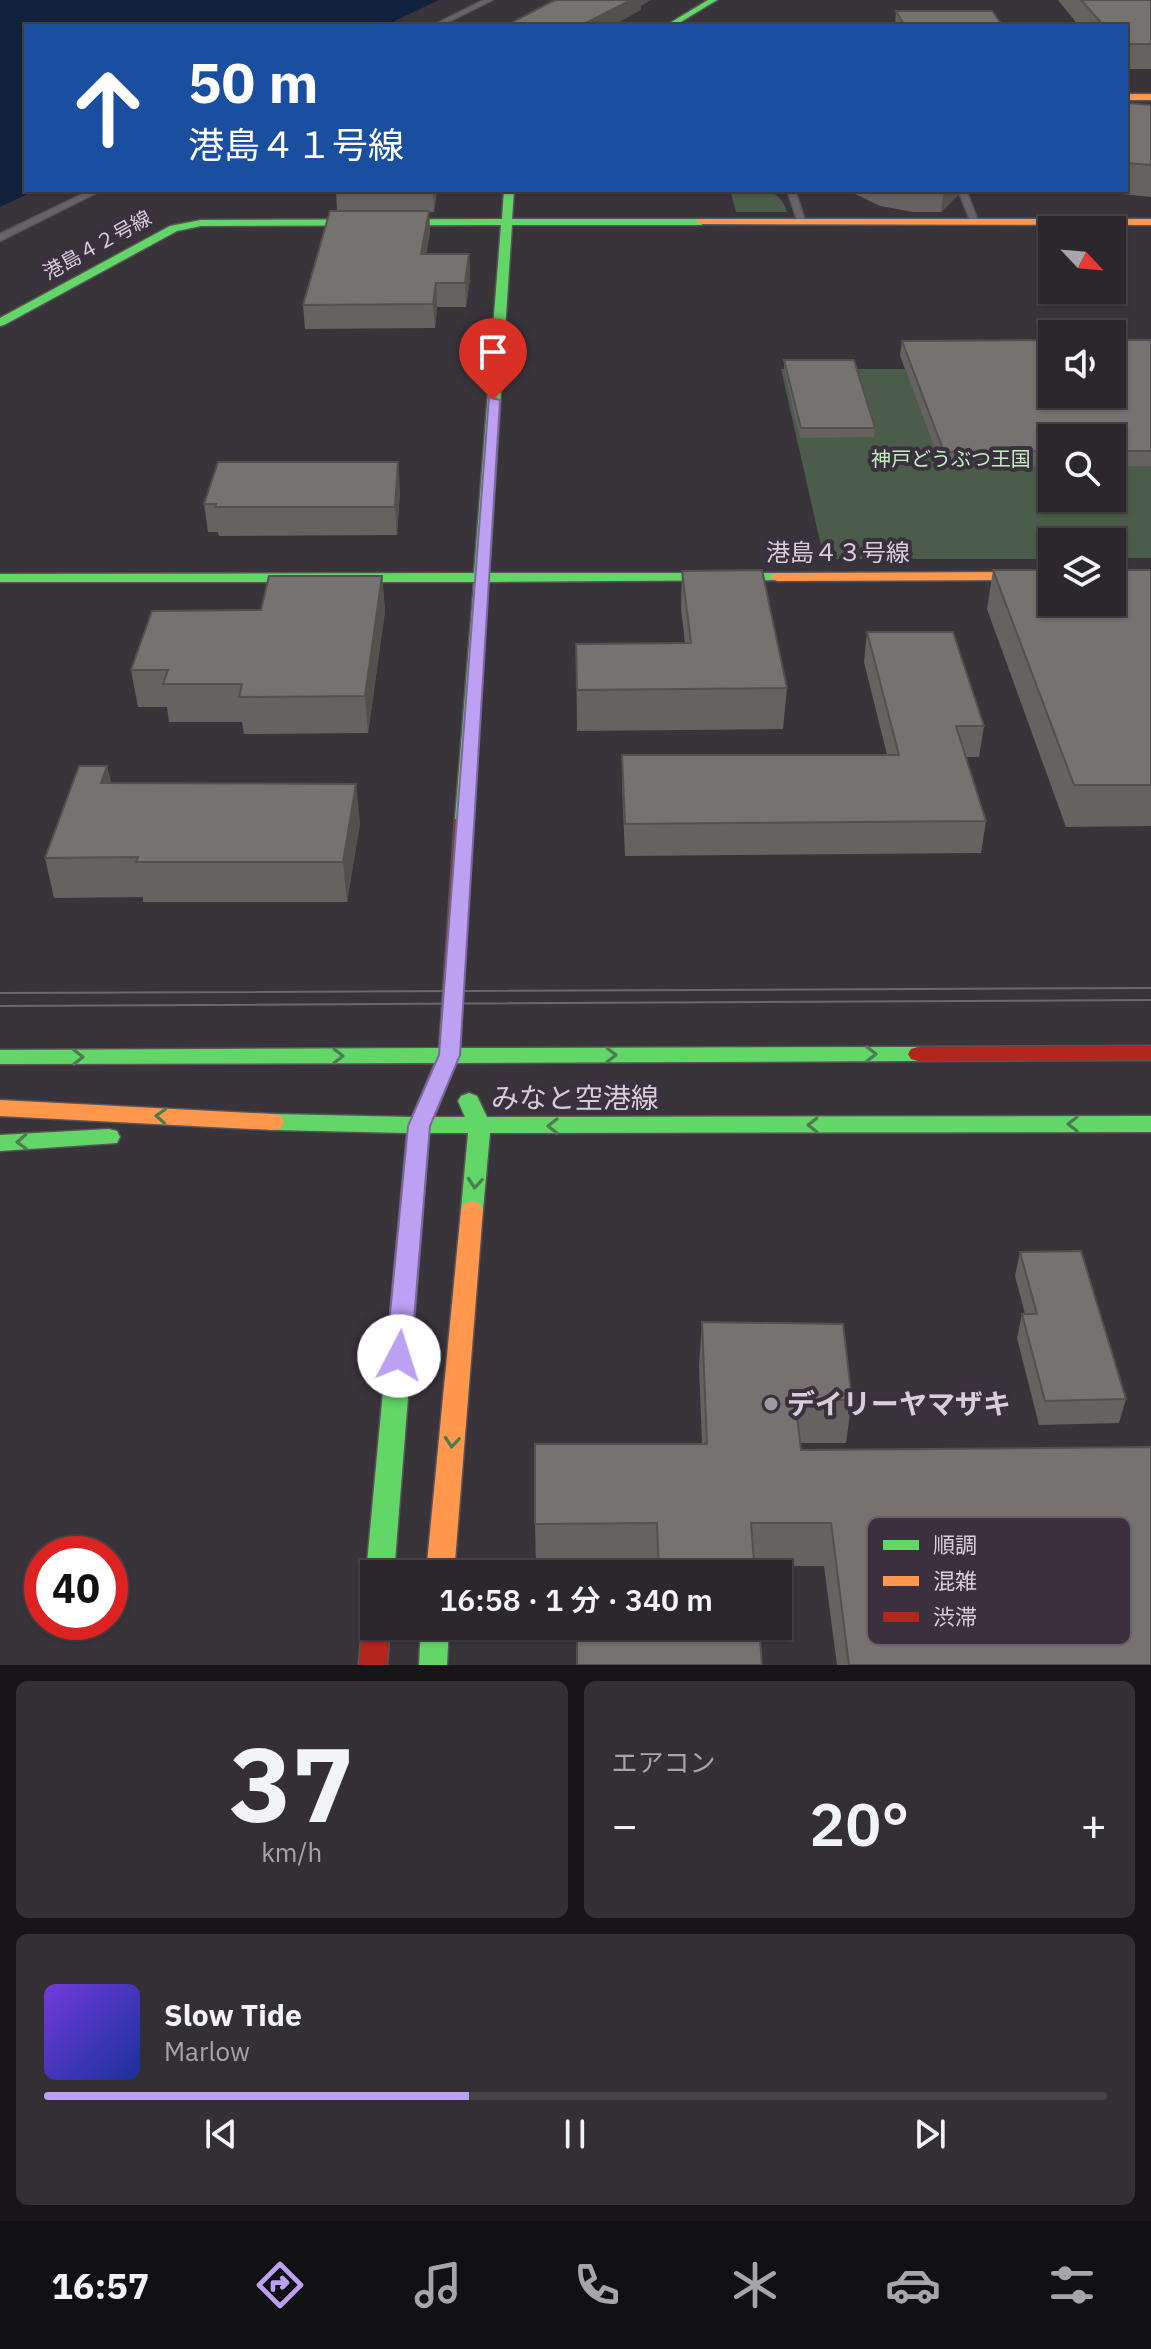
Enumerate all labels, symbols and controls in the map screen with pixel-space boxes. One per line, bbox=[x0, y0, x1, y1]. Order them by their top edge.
text: 50 m bbox=[188, 46, 318, 118]
icon: ahead bbox=[56, 56, 160, 160]
text: 港島４１号線 bbox=[188, 121, 404, 168]
street label: 港島４２号線 bbox=[38, 204, 156, 285]
north arrow bbox=[1038, 216, 1126, 304]
map controls bbox=[1038, 216, 1126, 616]
pin bbox=[459, 318, 527, 400]
button: sound bbox=[1038, 320, 1126, 408]
icon: arrive bbox=[471, 330, 515, 374]
button: search bbox=[1038, 424, 1126, 512]
park label: 神戸どうぶつ王国 bbox=[871, 445, 1031, 472]
button: layers bbox=[1038, 528, 1126, 616]
street label: 港島４３号線 bbox=[766, 536, 910, 568]
one-way arrow bbox=[865, 1045, 878, 1063]
one-way arrow bbox=[605, 1046, 618, 1064]
one-way arrow bbox=[332, 1047, 345, 1065]
one-way arrow bbox=[72, 1048, 85, 1066]
street label: みなと空港線 bbox=[491, 1079, 659, 1116]
one-way arrow bbox=[154, 1108, 167, 1125]
one-way arrow bbox=[1066, 1115, 1079, 1133]
one-way arrow bbox=[806, 1116, 819, 1134]
one-way arrow bbox=[546, 1117, 559, 1135]
one-way arrow bbox=[15, 1134, 28, 1151]
one-way arrow bbox=[467, 1177, 484, 1190]
position arrow bbox=[357, 1314, 441, 1398]
place label: デイリーヤマザキ bbox=[787, 1385, 1011, 1422]
marker: デイリーヤマザキ bbox=[762, 1395, 780, 1413]
one-way arrow bbox=[444, 1436, 461, 1449]
legend bbox=[867, 1517, 1131, 1645]
text: 順調 bbox=[933, 1530, 977, 1559]
speed limit sign: 40 bbox=[24, 1536, 128, 1640]
text: 混雑 bbox=[933, 1566, 977, 1595]
text: 16:58 · 1 分 · 340 m bbox=[439, 1580, 713, 1619]
text: 渋滞 bbox=[933, 1602, 977, 1631]
text: 37 bbox=[229, 1715, 354, 1851]
text: エアコン bbox=[612, 1745, 716, 1779]
text: 20° bbox=[809, 1784, 909, 1863]
text: − bbox=[612, 1796, 638, 1853]
text: + bbox=[1081, 1796, 1107, 1853]
text: km/h bbox=[261, 1835, 322, 1869]
text: Slow Tide bbox=[164, 1995, 302, 2034]
text: Marlow bbox=[164, 2034, 250, 2068]
icon: previous bbox=[199, 2112, 243, 2156]
icon: pause bbox=[553, 2112, 597, 2156]
icon: next bbox=[908, 2112, 952, 2156]
icon: directions bbox=[252, 2257, 308, 2313]
icon: music bbox=[410, 2257, 466, 2313]
icon: phone bbox=[569, 2257, 625, 2313]
icon: climate bbox=[727, 2257, 783, 2313]
icon: car bbox=[885, 2257, 941, 2313]
icon: filters bbox=[1044, 2257, 1100, 2313]
text: 16:57 bbox=[51, 2262, 149, 2309]

